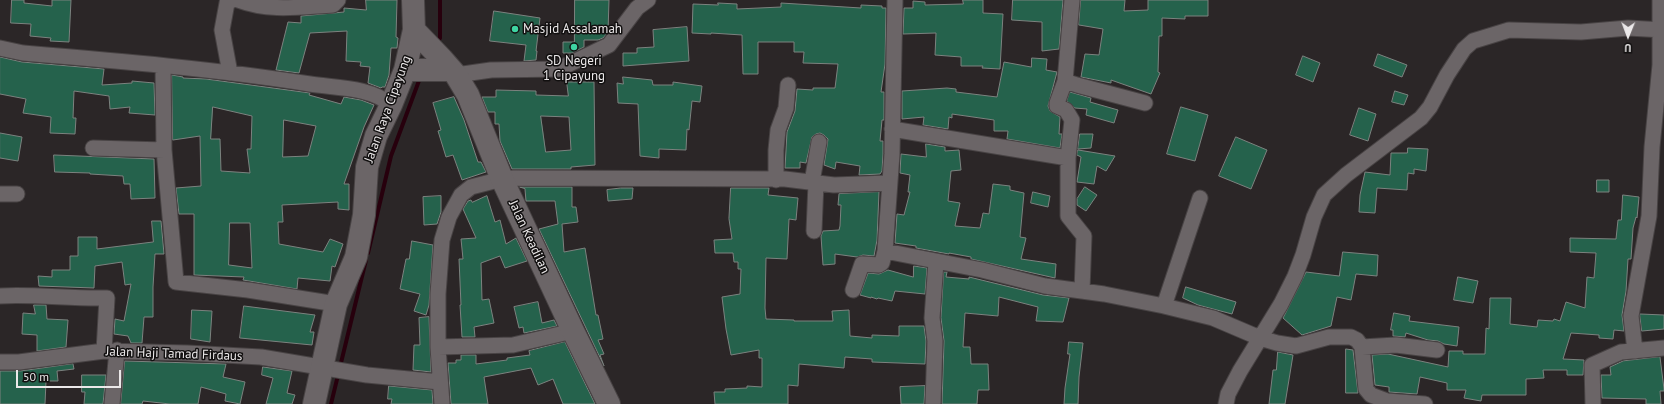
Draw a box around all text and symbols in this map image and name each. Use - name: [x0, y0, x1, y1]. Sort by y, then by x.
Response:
- north arrow: [1608, 16, 1648, 56]
- place label: Masjid Assalamah: [523, 21, 622, 37]
- marker: Masjid Assalamah: [510, 24, 520, 34]
- text: U: [1624, 41, 1631, 55]
- marker: SD Negeri 1 Cipayung: [569, 42, 579, 52]
- street label: Jalan Raya Cipayung: [361, 53, 415, 165]
- place label: SD Negeri 1 Cipayung: [543, 53, 605, 84]
- street label: Jalan Keadilan: [505, 198, 553, 276]
- street label: Jalan Haji Tamad Firdaus: [105, 344, 243, 364]
- scale bar: [18, 362, 123, 388]
- text: 50 m: [23, 369, 49, 384]

